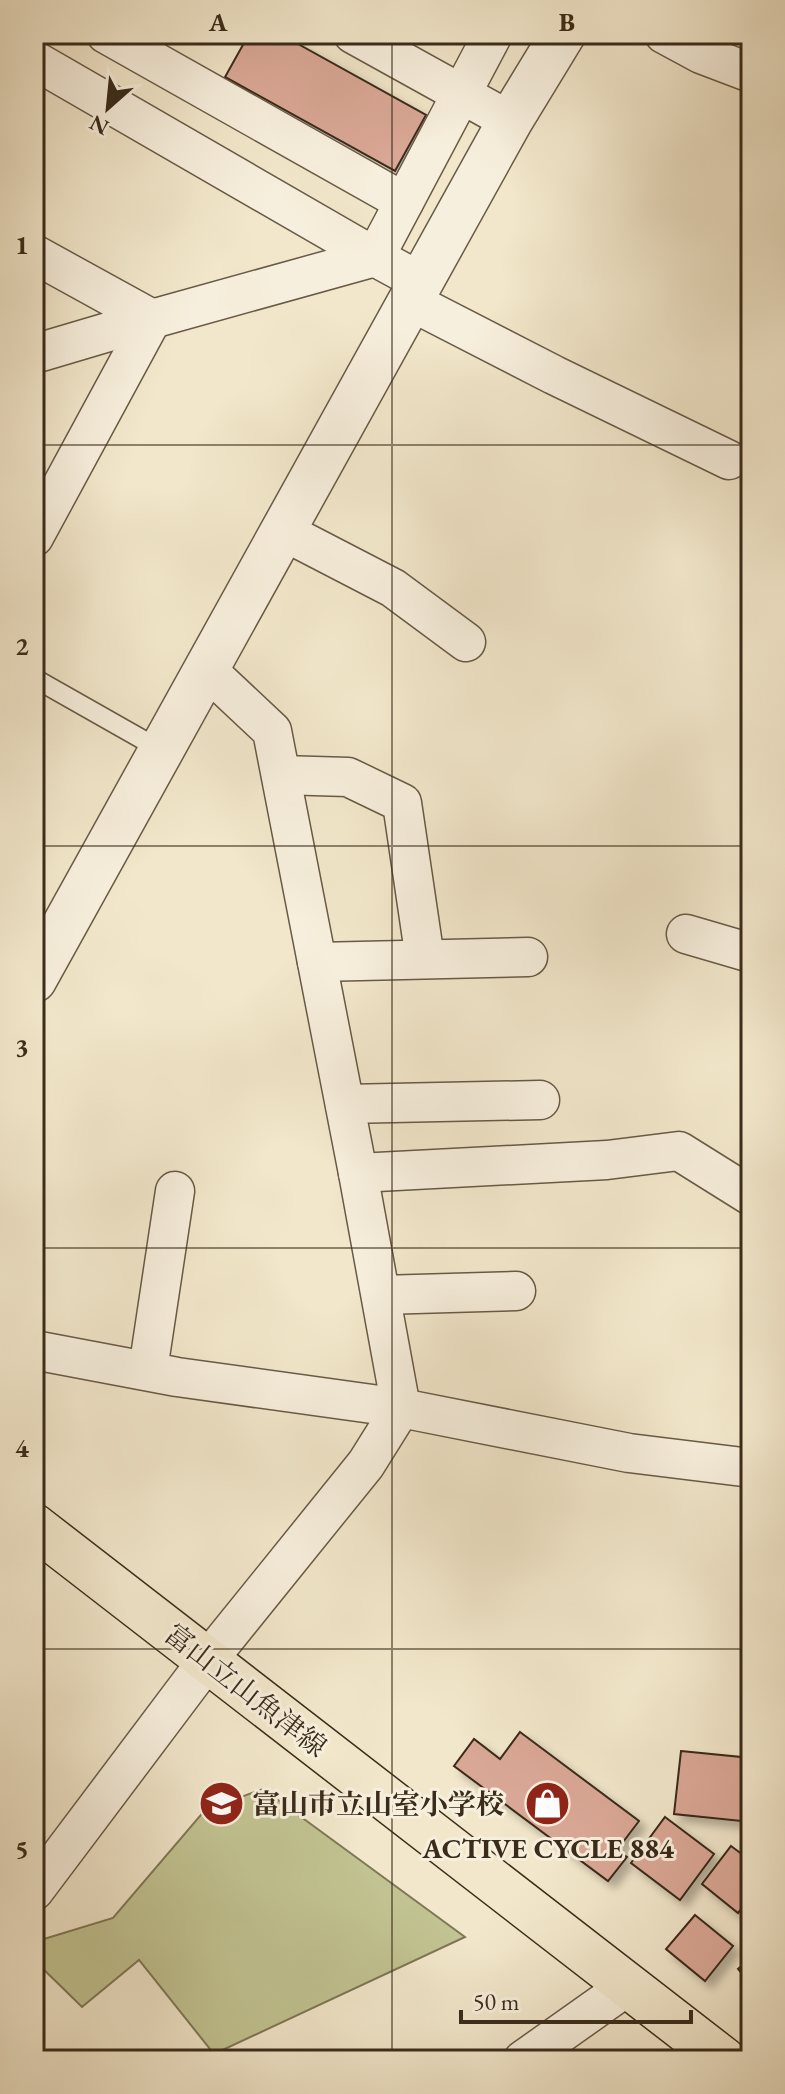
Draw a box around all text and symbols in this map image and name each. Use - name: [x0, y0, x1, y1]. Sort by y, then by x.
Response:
- text: A: [208, 5, 228, 39]
- text: B: [559, 5, 575, 39]
- north arrow: [68, 68, 148, 148]
- text: N: [84, 108, 114, 142]
- text: 1: [15, 228, 29, 262]
- text: 2: [15, 629, 29, 663]
- text: 3: [15, 1030, 29, 1064]
- text: 4: [15, 1431, 29, 1465]
- street label: 富山立山魚津線: [158, 1615, 334, 1765]
- school or university icon: 富山市立山室小学校: [197, 1780, 245, 1828]
- shop icon: ACTIVE CYCLE 884: [524, 1780, 572, 1828]
- place label: 富山市立山室小学校: [252, 1786, 504, 1822]
- place label: ACTIVE CYCLE 884: [421, 1830, 675, 1866]
- text: 5: [15, 1832, 29, 1866]
- scale bar: [461, 1974, 691, 2024]
- text: 50 m: [473, 1986, 520, 2017]

